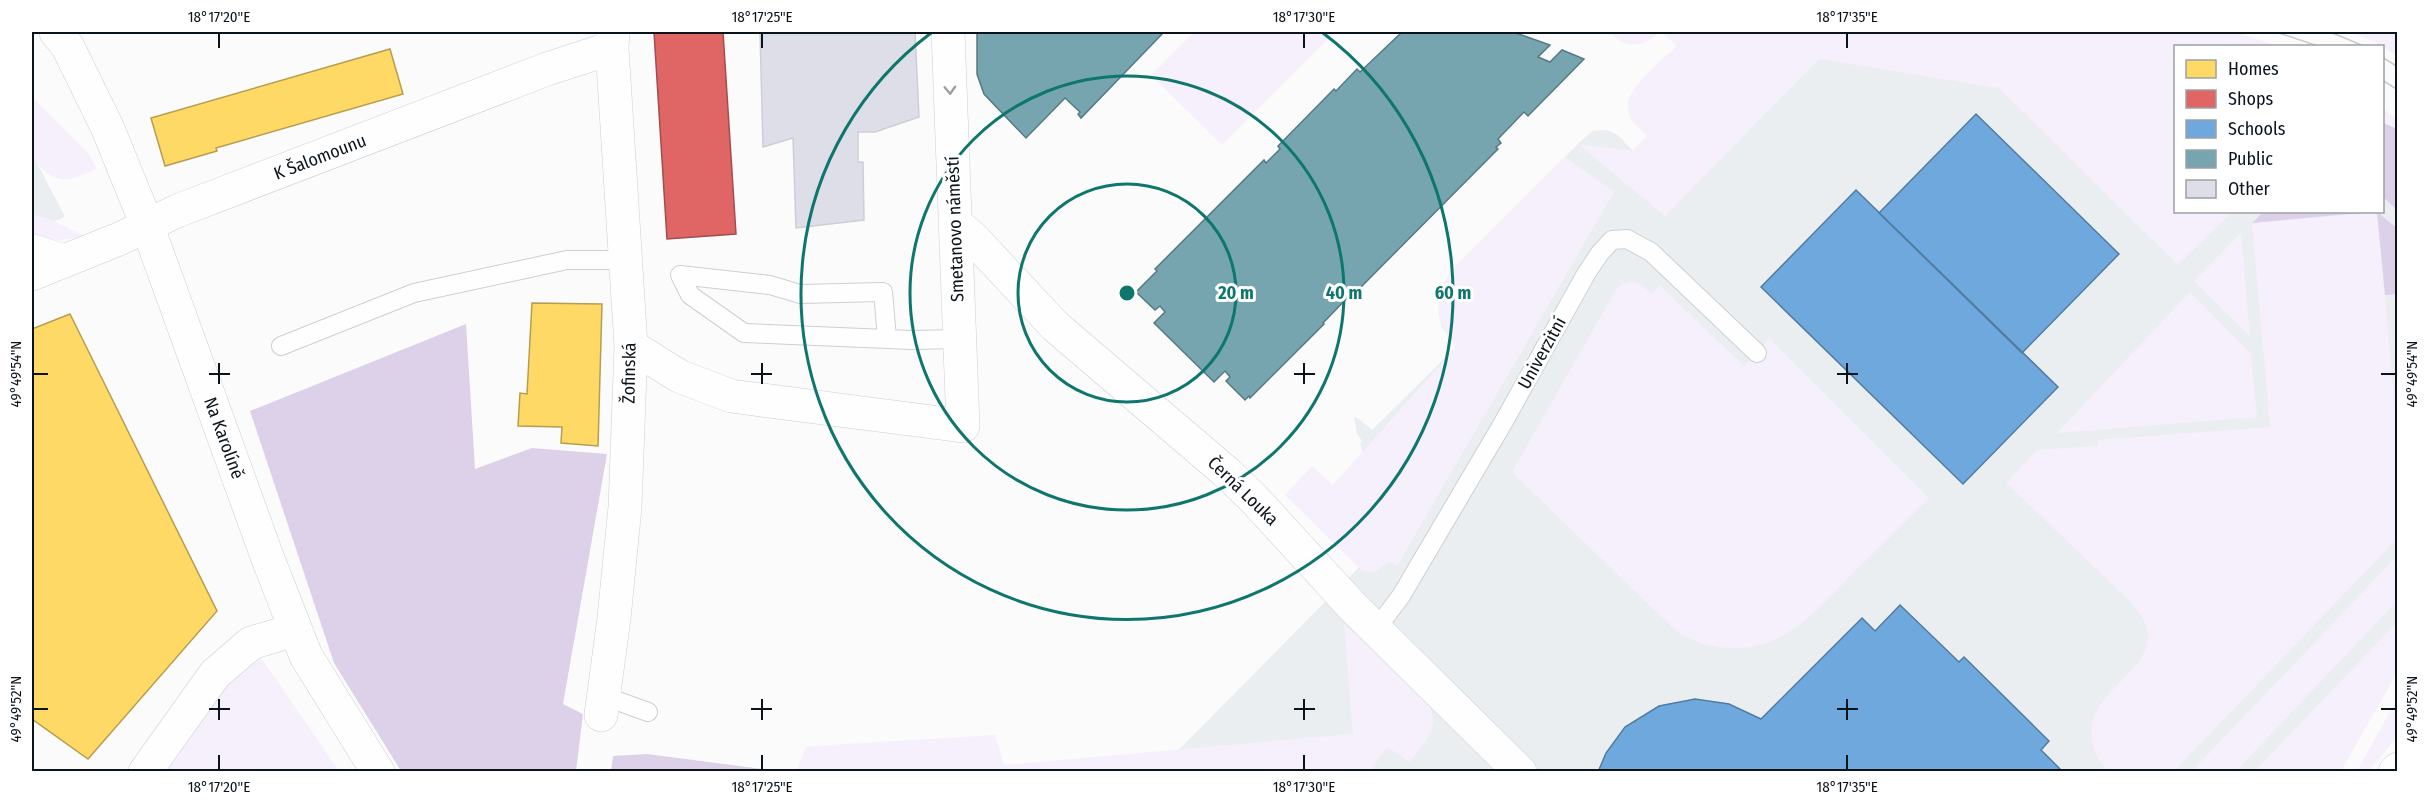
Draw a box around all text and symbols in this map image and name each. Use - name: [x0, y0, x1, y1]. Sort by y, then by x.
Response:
- text: 18°17'20"E: [188, 8, 250, 26]
- text: 18°17'25"E: [731, 8, 793, 26]
- text: 18°17'30"E: [1273, 8, 1335, 26]
- text: 18°17'35"E: [1816, 8, 1878, 26]
- legend: [2174, 45, 2384, 213]
- text: Homes: [2228, 58, 2279, 80]
- one-way arrow: [943, 85, 956, 94]
- text: Shops: [2228, 88, 2273, 110]
- text: Schools: [2228, 118, 2286, 140]
- street label: K Šalomounu: [271, 129, 369, 185]
- text: Public: [2228, 148, 2273, 170]
- street label: Smetanovo náměstí: [941, 155, 969, 302]
- text: Other: [2228, 178, 2271, 200]
- text: 20 m: [1217, 282, 1254, 304]
- text: 40 m: [1326, 282, 1362, 304]
- text: 60 m: [1435, 282, 1471, 304]
- centre of rings: [1117, 283, 1137, 303]
- street label: Univerzitní: [1513, 313, 1571, 393]
- text: 49°49'54"N: [7, 341, 25, 407]
- text: 49°49'54"N: [2403, 341, 2421, 407]
- street label: Žofinská: [617, 342, 641, 404]
- street label: Na Karolíně: [199, 394, 249, 482]
- street label: Černá Louka: [1203, 452, 1283, 530]
- text: 49°49'52"N: [7, 676, 25, 742]
- text: 49°49'52"N: [2403, 676, 2421, 742]
- text: 18°17'20"E: [188, 778, 250, 796]
- text: 18°17'25"E: [731, 778, 793, 796]
- text: 18°17'30"E: [1273, 778, 1335, 796]
- text: 18°17'35"E: [1816, 778, 1878, 796]

